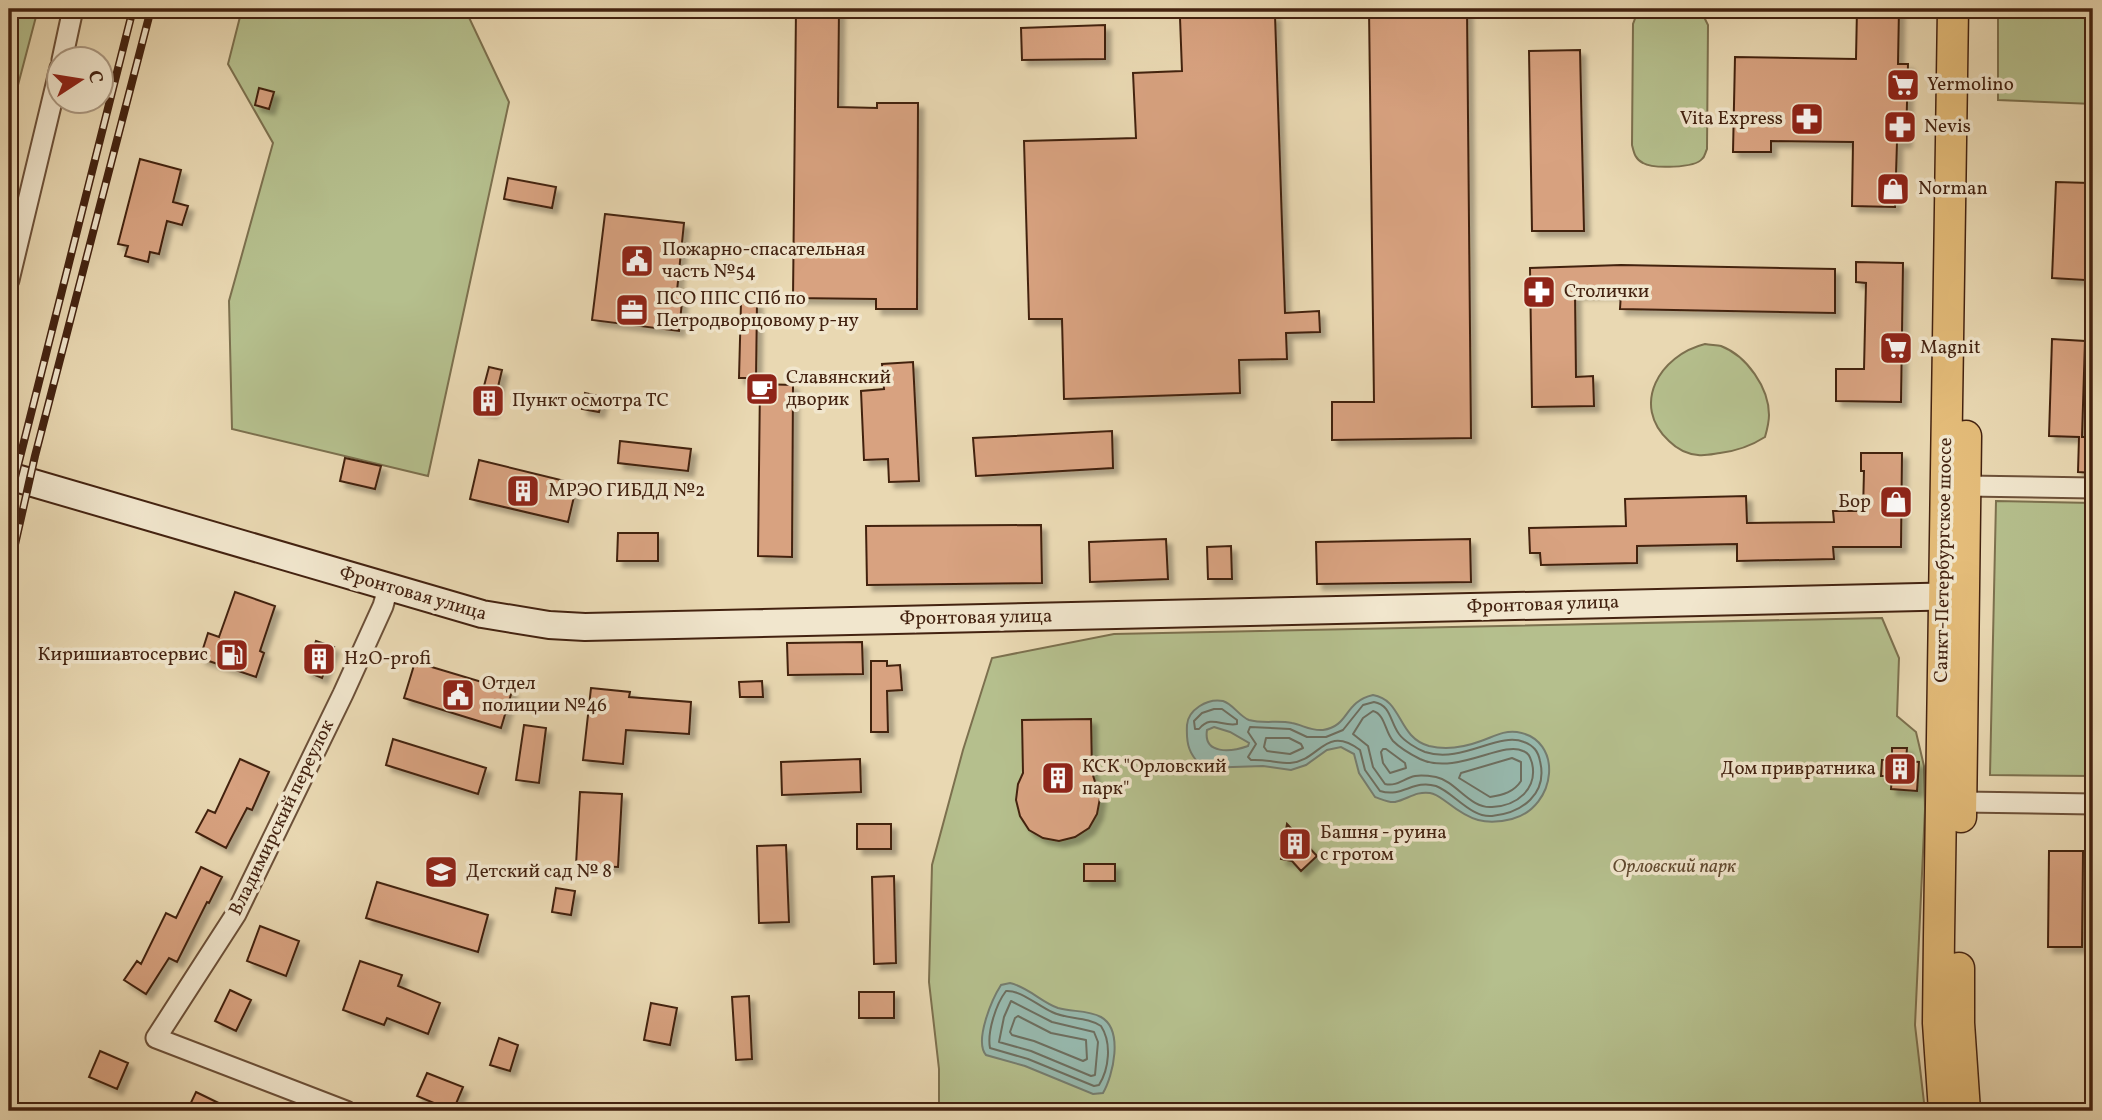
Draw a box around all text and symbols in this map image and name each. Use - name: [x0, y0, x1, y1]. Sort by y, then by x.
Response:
- north arrow: [46, 46, 116, 116]
- supermarket icon: Yermolino: [1884, 66, 1922, 104]
- text: С: [81, 68, 109, 86]
- place label: Yermolino: [1927, 72, 2014, 98]
- pharmacy icon: Vita Express: [1788, 100, 1826, 138]
- place label: Vita Express: [1680, 106, 1783, 132]
- pharmacy icon: Nevis: [1881, 108, 1919, 146]
- place label: Nevis: [1924, 114, 1971, 140]
- shop icon: Norman: [1874, 170, 1912, 208]
- place label: Norman: [1918, 176, 1988, 202]
- place label: Пожарно-спасательная часть №54: [662, 237, 866, 285]
- public building icon: Пожарно-спасательная часть №54: [618, 242, 656, 280]
- pharmacy icon: Столички: [1520, 273, 1558, 311]
- place label: Столички: [1564, 279, 1649, 305]
- place label: ПСО ППС СПб по Петродворцовому р-ну: [656, 286, 859, 334]
- office icon: ПСО ППС СПб по Петродворцовому р-ну: [613, 291, 651, 329]
- supermarket icon: Magnit: [1877, 329, 1915, 367]
- place label: Magnit: [1920, 335, 1981, 361]
- place label: Славянский дворик: [786, 365, 891, 413]
- cafe icon: Славянский дворик: [743, 370, 781, 408]
- building icon: Пункт осмотра ТС: [469, 382, 507, 420]
- place label: Пункт осмотра ТС: [512, 388, 669, 414]
- street label: Санкт-Петербургское шоссе: [1929, 437, 1959, 683]
- building icon: МРЭО ГИБДД №2: [504, 472, 542, 510]
- place label: МРЭО ГИБДД №2: [548, 478, 705, 504]
- shop icon: Бор: [1877, 483, 1915, 521]
- place label: Бор: [1838, 489, 1871, 515]
- street label: Фронтовая улица: [336, 560, 490, 628]
- street label: Фронтовая улица: [1466, 589, 1620, 621]
- street label: Фронтовая улица: [900, 604, 1052, 632]
- fuel station icon: Киришиавтосервис: [213, 636, 251, 674]
- building icon: H2O-profi: [300, 640, 338, 678]
- place label: Киришиавтосервис: [38, 642, 208, 668]
- place label: H2O-profi: [344, 646, 431, 672]
- place label: Отдел полиции №46: [482, 671, 607, 719]
- public building icon: Отдел полиции №46: [439, 676, 477, 714]
- street label: Владимирский переулок: [223, 716, 341, 920]
- building icon: Дом привратника: [1881, 750, 1919, 788]
- place label: КСК "Орловский парк": [1082, 754, 1227, 802]
- place label: Дом привратника: [1721, 756, 1876, 782]
- building icon: КСК "Орловский парк": [1039, 759, 1077, 797]
- place label: Башня - руина с гротом: [1320, 820, 1447, 868]
- building icon: Башня - руина с гротом: [1276, 825, 1314, 863]
- school or university icon: Детский сад № 8: [422, 853, 460, 891]
- park label: Орловский парк: [1612, 854, 1737, 880]
- place label: Детский сад № 8: [466, 859, 612, 885]

